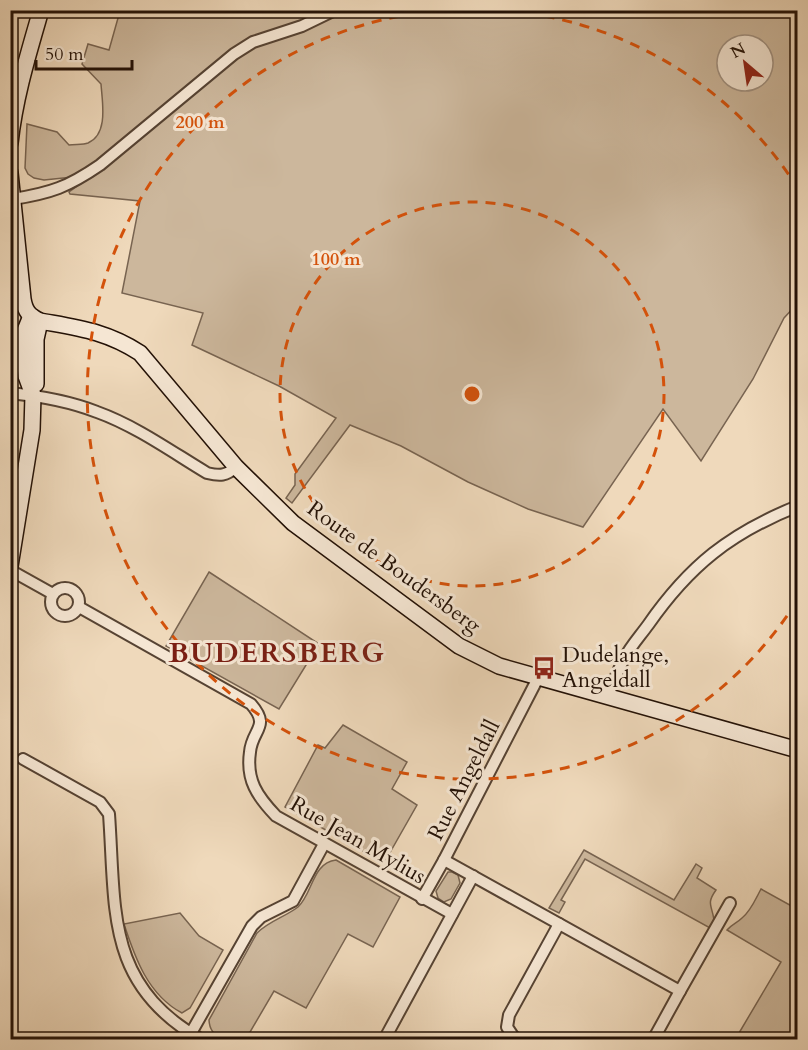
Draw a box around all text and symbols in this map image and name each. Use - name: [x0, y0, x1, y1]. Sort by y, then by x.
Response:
- scale bar: [36, 33, 132, 71]
- north arrow: [715, 33, 775, 93]
- text: N: [727, 38, 750, 64]
- text: 50 m: [45, 42, 84, 67]
- text: 200 m: [175, 110, 225, 135]
- text: 100 m: [311, 247, 361, 272]
- centre of rings: [462, 384, 482, 404]
- street label: Route de Boudersberg: [301, 494, 487, 641]
- district label: BUDERSBERG: [168, 634, 386, 672]
- place label: Dudelange, Angeldall: [562, 640, 669, 695]
- bus stop icon: Dudelange, Angeldall: [531, 655, 557, 681]
- street label: Rue Angeldall: [421, 714, 507, 845]
- street label: Rue Jean Mylius: [285, 789, 431, 891]

